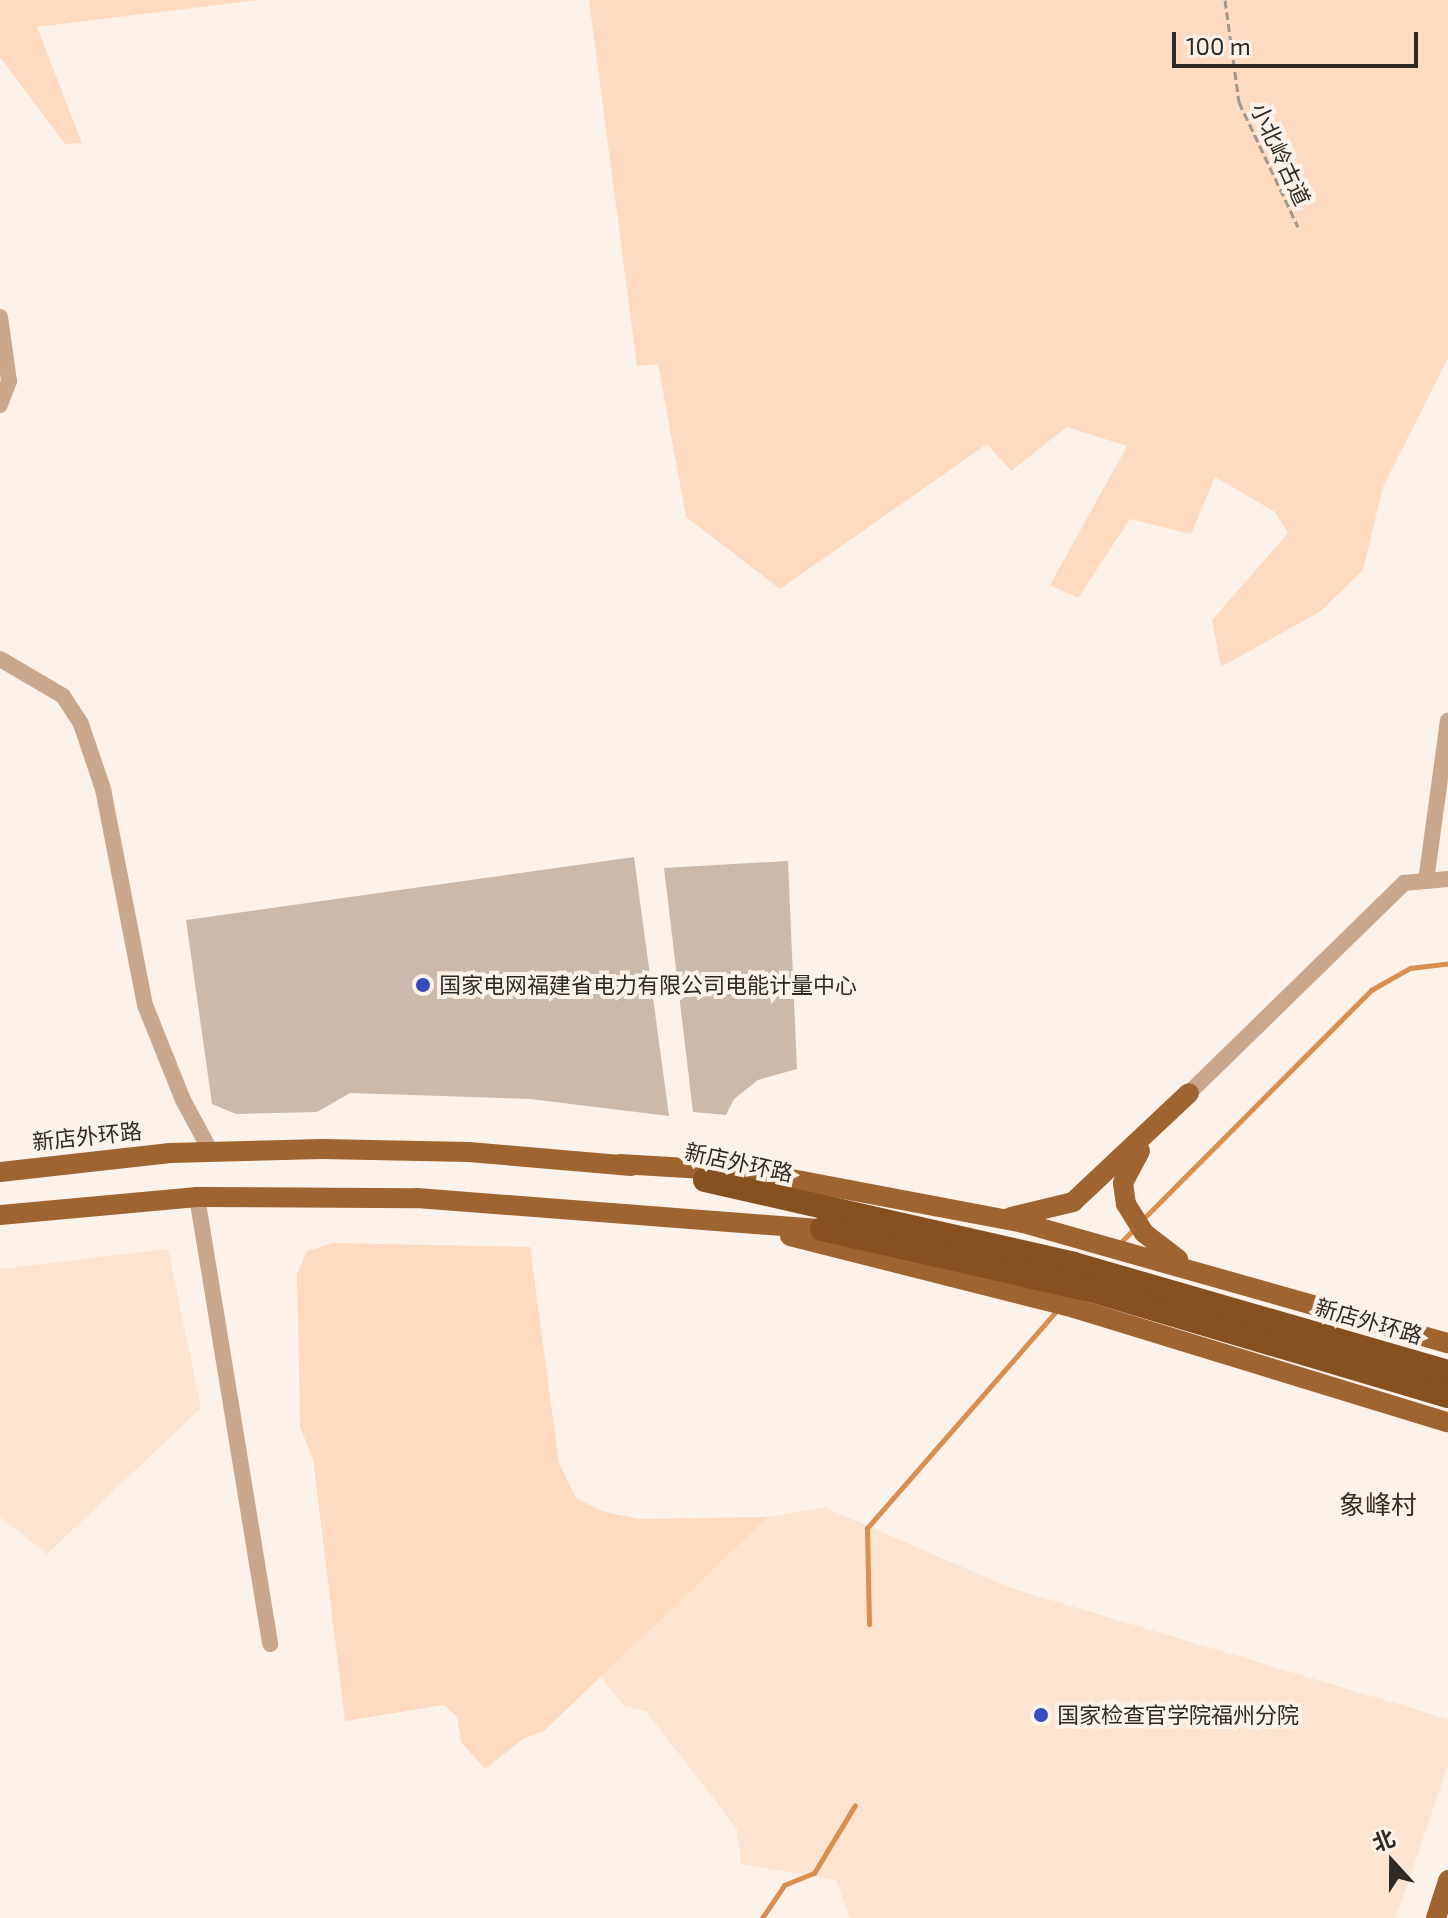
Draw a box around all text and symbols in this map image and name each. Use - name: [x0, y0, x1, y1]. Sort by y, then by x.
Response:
- scale bar: [1176, 16, 1422, 66]
- text: 100 m: [1186, 31, 1251, 60]
- street label: 小北岭古道: [1246, 99, 1316, 209]
- place label: 国家电网福建省电力有限公司电能计量中心: [439, 972, 857, 998]
- marker: 国家电网福建省电力有限公司电能计量中心: [414, 976, 432, 994]
- street label: 新店外环路: [31, 1117, 143, 1155]
- street label: 新店外环路: [682, 1138, 796, 1186]
- street label: 新店外环路: [1312, 1293, 1426, 1349]
- district label: 象峰村: [1339, 1488, 1417, 1520]
- place label: 国家检查官学院福州分院: [1057, 1702, 1299, 1728]
- marker: 国家检查官学院福州分院: [1032, 1706, 1050, 1724]
- north arrow: [1352, 1822, 1432, 1902]
- text: 北: [1368, 1824, 1398, 1856]

